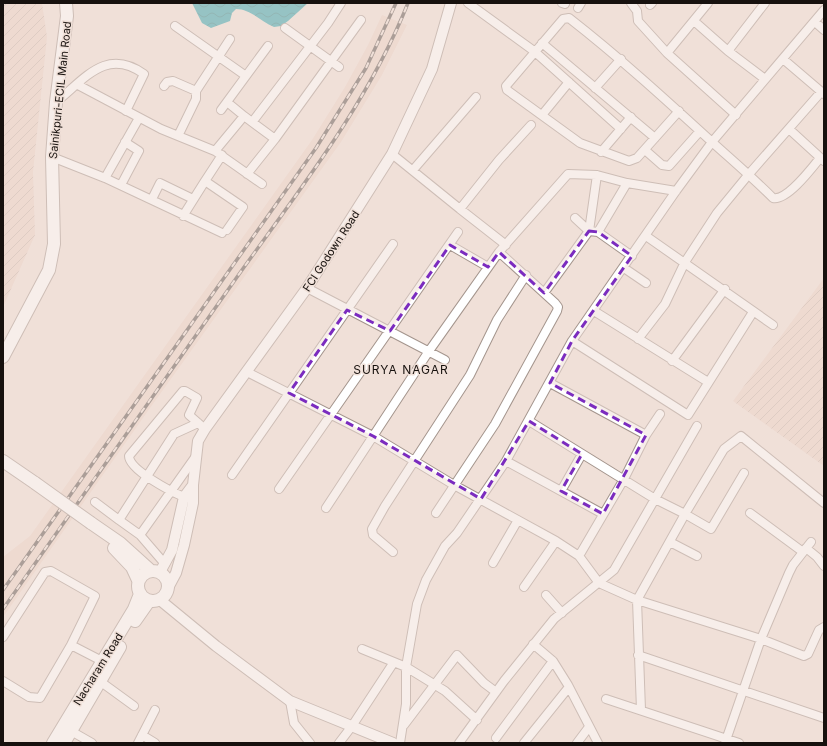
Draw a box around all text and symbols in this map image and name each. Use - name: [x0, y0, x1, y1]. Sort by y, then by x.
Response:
- street label: Sainikpuri-ECIL Main Road: [46, 21, 74, 159]
- street label: FCI Godown Road: [300, 208, 362, 294]
- district label: SURYA NAGAR: [353, 362, 449, 377]
- street label: Nacharam Road: [70, 630, 126, 708]

